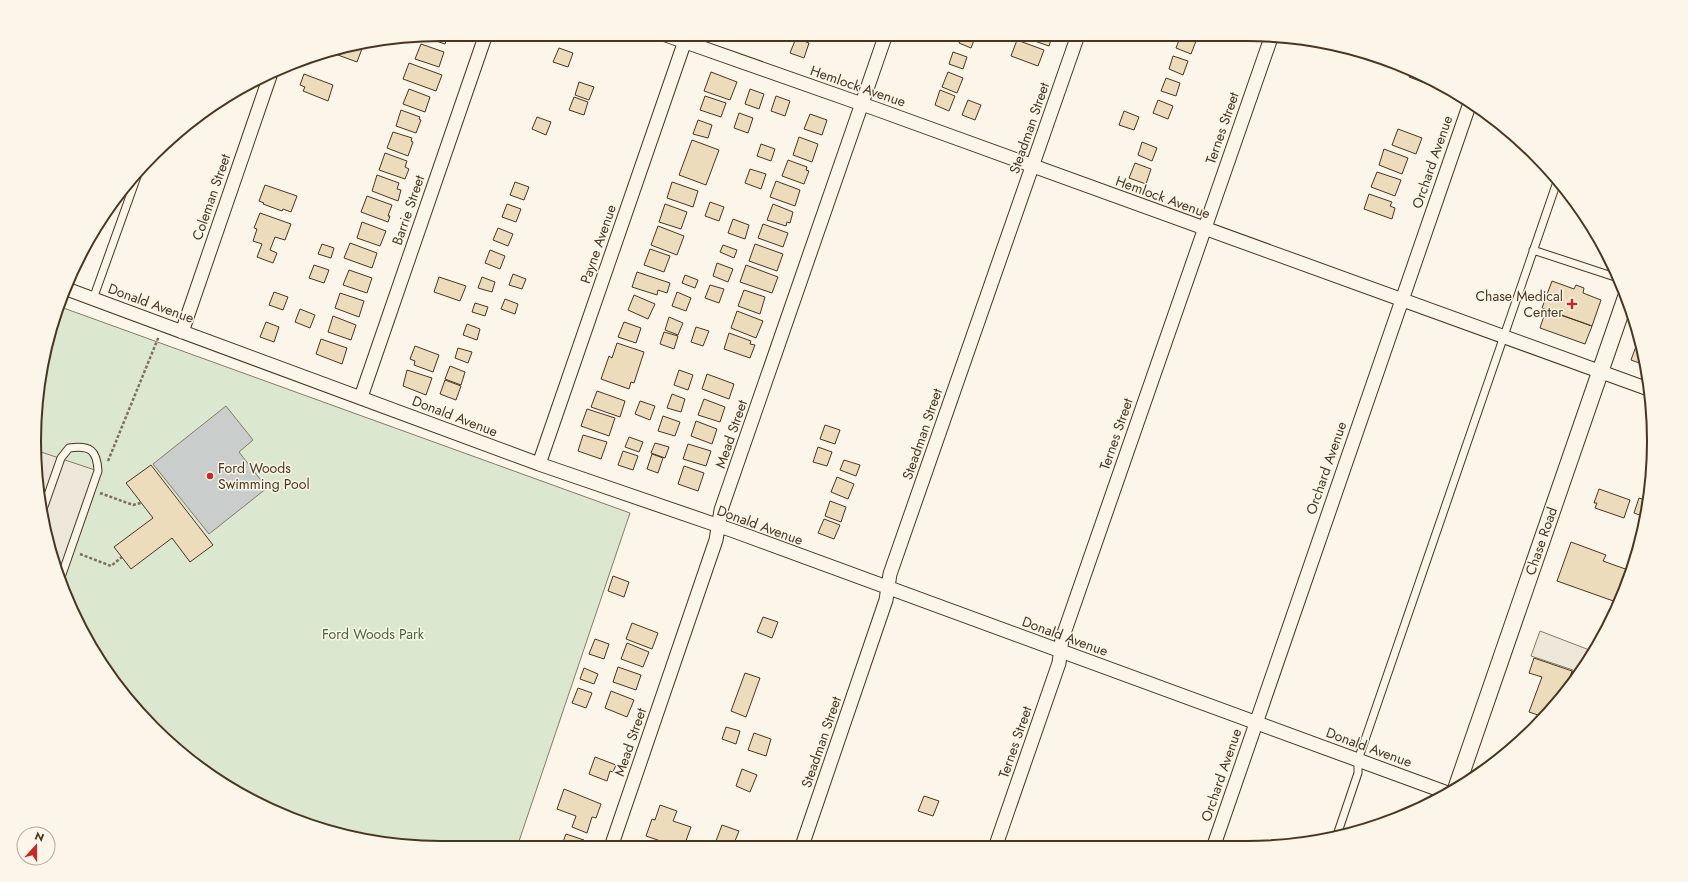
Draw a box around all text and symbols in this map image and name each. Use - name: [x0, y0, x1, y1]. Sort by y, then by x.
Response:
- street label: Hemlock Avenue: [808, 60, 908, 112]
- street label: Steadman Street: [1004, 79, 1054, 176]
- street label: Ternes Street: [1200, 89, 1244, 167]
- street label: Orchard Avenue: [1407, 113, 1457, 211]
- street label: Coleman Street: [187, 150, 235, 243]
- street label: Hemlock Avenue: [1113, 171, 1213, 223]
- street label: Barrie Street: [387, 172, 429, 248]
- street label: Payne Avenue: [575, 202, 621, 286]
- street label: Donald Avenue: [105, 278, 197, 328]
- place label: Chase Medical Center: [1475, 286, 1563, 322]
- marker: Chase Medical Center: [1566, 298, 1578, 310]
- street label: Steadman Street: [897, 385, 947, 482]
- street label: Donald Avenue: [409, 390, 501, 442]
- street label: Ternes Street: [1094, 395, 1138, 473]
- street label: Mead Street: [710, 397, 752, 471]
- street label: Orchard Avenue: [1301, 419, 1351, 517]
- place label: Ford Woods Swimming Pool: [218, 458, 310, 494]
- marker: Ford Woods Swimming Pool: [205, 471, 215, 481]
- street label: Donald Avenue: [714, 500, 806, 550]
- street label: Chase Road: [1520, 504, 1562, 578]
- street label: Donald Avenue: [1019, 611, 1111, 661]
- park label: Ford Woods Park: [322, 624, 425, 644]
- street label: Steadman Street: [796, 693, 846, 790]
- street label: Ternes Street: [993, 703, 1037, 781]
- street label: Mead Street: [609, 705, 651, 779]
- street label: Donald Avenue: [1323, 722, 1415, 772]
- street label: Orchard Avenue: [1196, 726, 1246, 824]
- north arrow: [16, 826, 56, 866]
- text: N: [33, 828, 47, 846]

